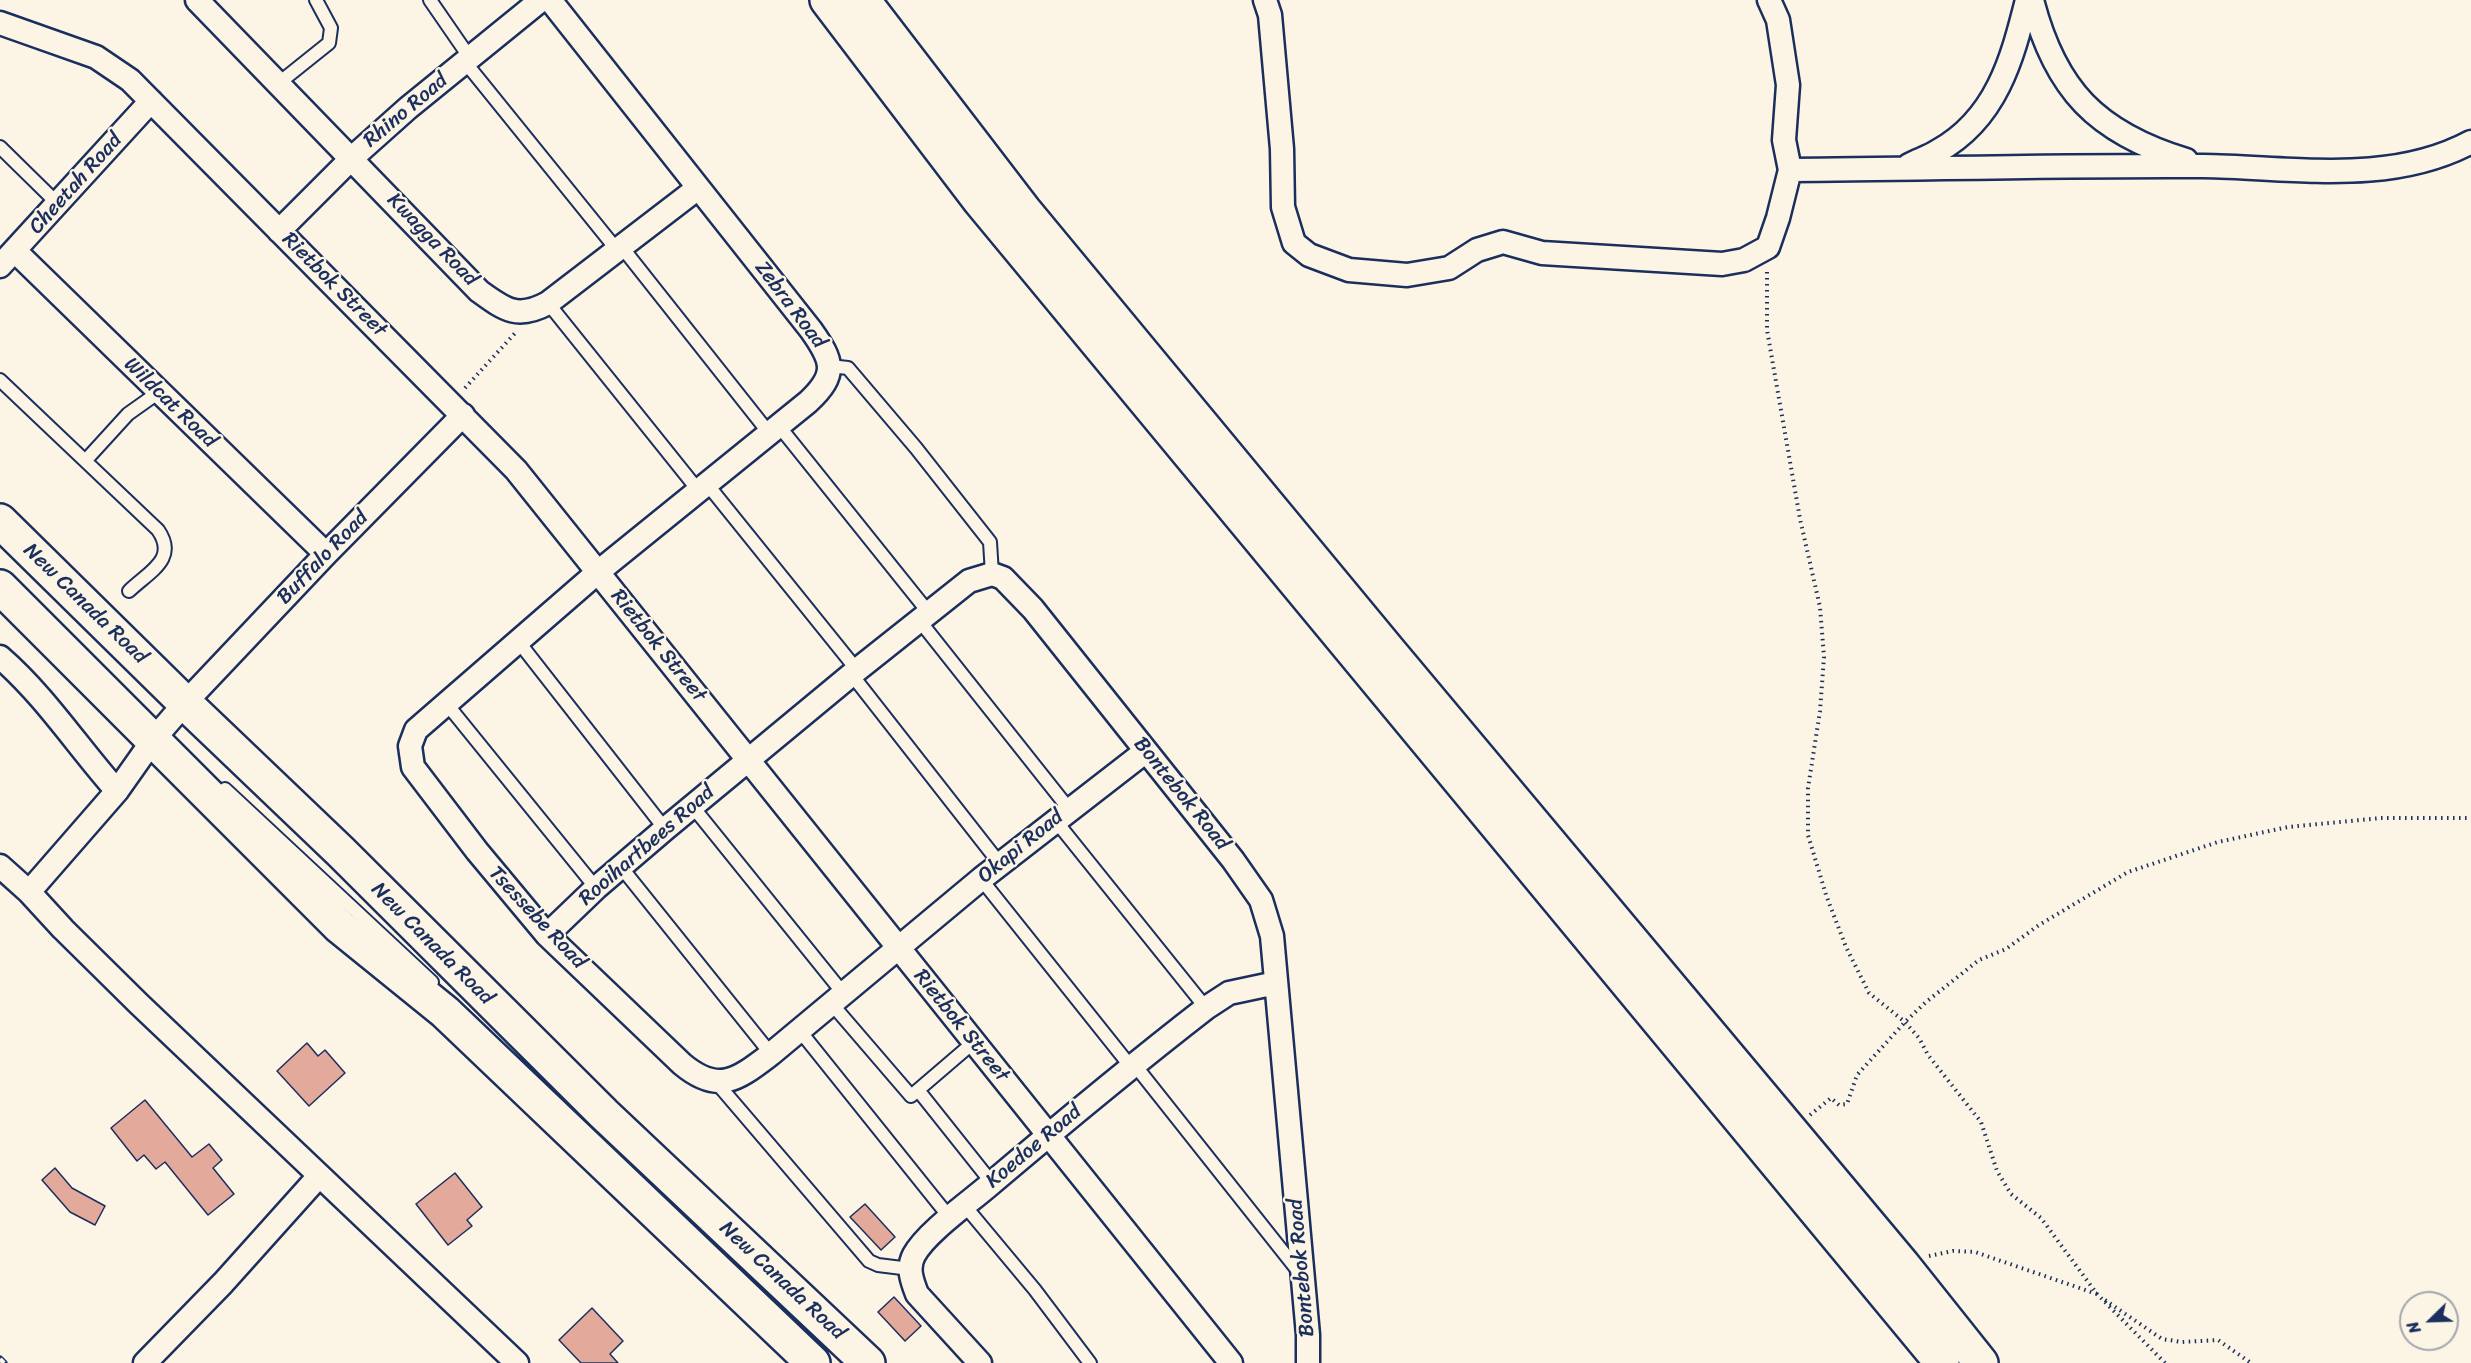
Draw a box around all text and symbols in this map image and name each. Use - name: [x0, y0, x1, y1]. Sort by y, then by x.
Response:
- street label: Rhino Road: [359, 69, 453, 153]
- street label: Cheetah Road: [24, 128, 128, 240]
- street label: Kwagga Road: [381, 188, 483, 292]
- street label: Rietbok Street: [276, 227, 392, 343]
- street label: Zebra Road: [749, 256, 831, 354]
- street label: Wildcat Road: [118, 352, 222, 454]
- street label: Buffalo Road: [272, 506, 374, 610]
- street label: New Canada Road: [18, 538, 152, 670]
- street label: Rietbok Street: [605, 585, 711, 707]
- street label: Bontebok Road: [1128, 732, 1234, 856]
- street label: Rooihartbees Road: [574, 780, 720, 912]
- street label: Okapi Road: [973, 805, 1069, 889]
- street label: Tsessebe Road: [483, 861, 591, 975]
- street label: New Canada Road: [365, 877, 499, 1011]
- street label: Rietbok Street: [908, 965, 1014, 1087]
- street label: Koedoe Road: [981, 1100, 1087, 1194]
- street label: Bontebok Road: [1283, 1198, 1321, 1338]
- street label: New Canada Road: [714, 1216, 850, 1346]
- north arrow: [2399, 1291, 2459, 1351]
- text: N: [2398, 1317, 2429, 1338]

